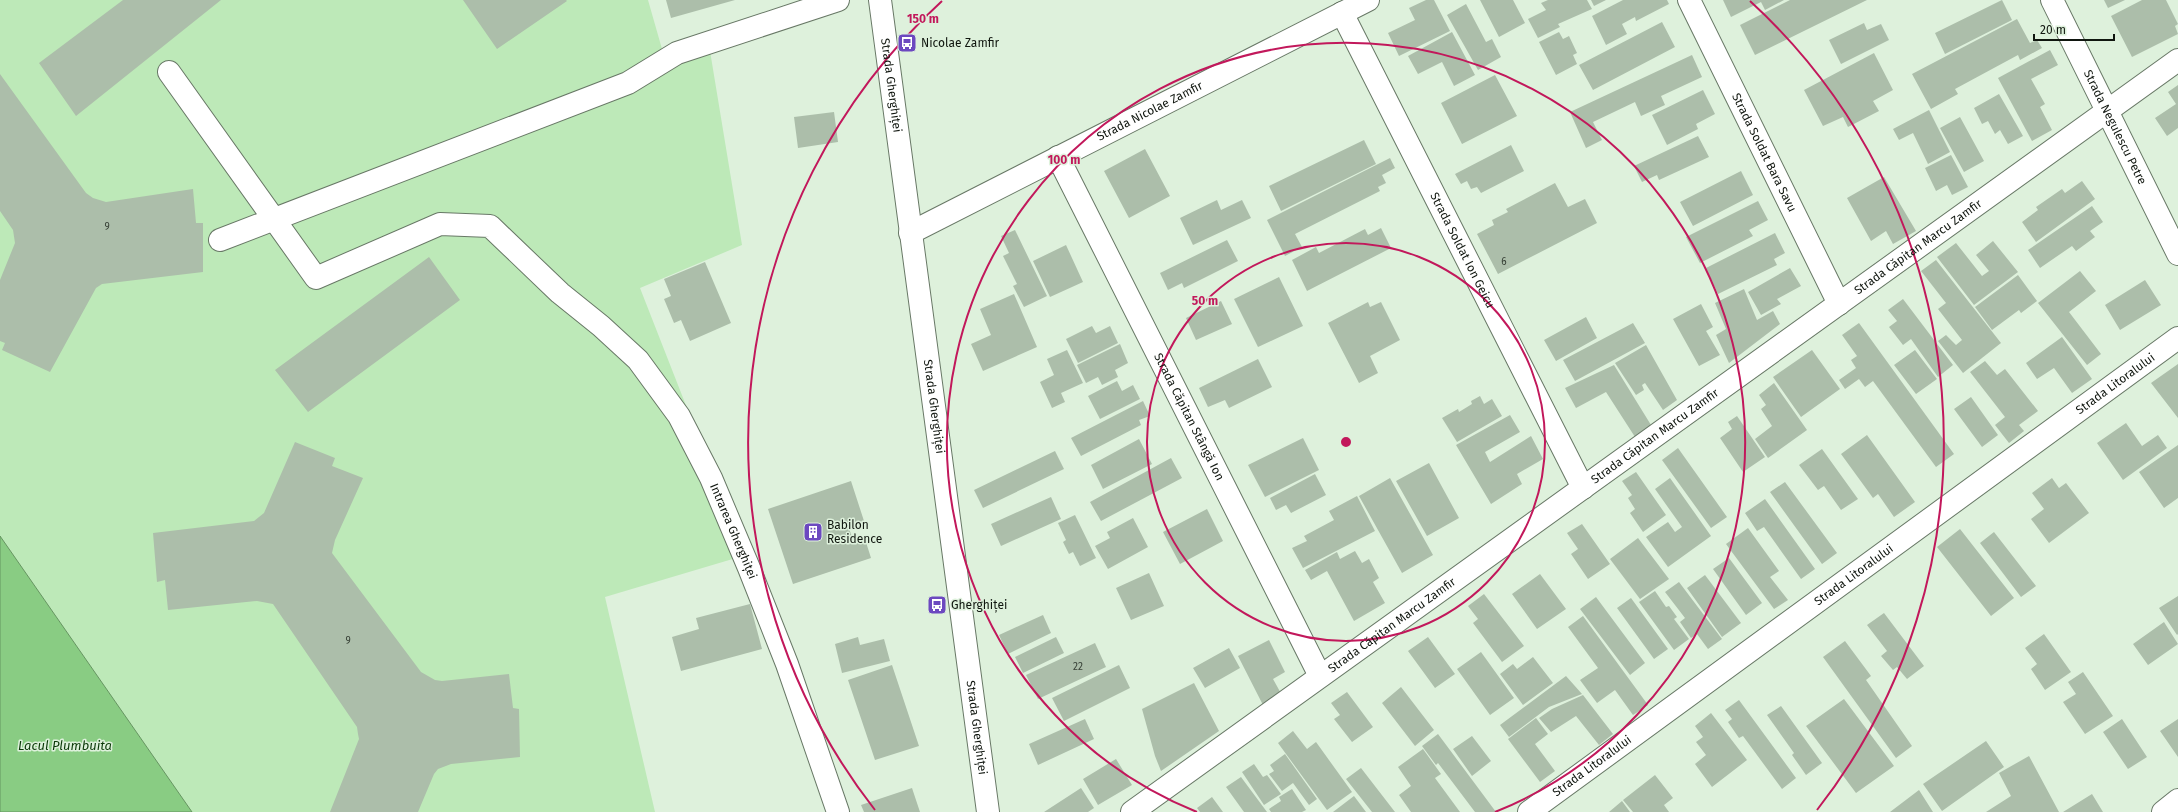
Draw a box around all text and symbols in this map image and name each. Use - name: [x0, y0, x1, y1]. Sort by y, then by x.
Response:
- text: 150 m: [907, 12, 939, 26]
- scale bar: [2034, 16, 2114, 42]
- text: 20 m: [2040, 23, 2066, 37]
- bus stop icon: Nicolae Zamfir: [896, 32, 918, 54]
- place label: Nicolae Zamfir: [921, 36, 1000, 50]
- street label: Strada Gherghiței: [878, 37, 905, 133]
- street label: Strada Negulescu Petre: [2081, 68, 2149, 187]
- street label: Strada Nicolae Zamfir: [1095, 78, 1205, 144]
- street label: Strada Soldat Bara Savu: [1729, 91, 1799, 214]
- text: 100 m: [1048, 153, 1080, 167]
- street label: Strada Soldat Ion Geicu: [1427, 190, 1497, 310]
- street label: Strada Căpitan Marcu Zamfir: [1851, 196, 1985, 297]
- house number: 9: [104, 221, 110, 233]
- house number: 6: [1501, 256, 1507, 268]
- text: 50 m: [1192, 294, 1218, 308]
- street label: Strada Litoralului: [2073, 350, 2157, 417]
- street label: Strada Căpitan Stângă Ion: [1151, 351, 1227, 483]
- street label: Strada Gherghiței: [921, 358, 947, 454]
- street label: Strada Căpitan Marcu Zamfir: [1588, 385, 1722, 487]
- centre of rings: [1339, 435, 1353, 449]
- street label: Intrarea Gherghiței: [707, 481, 760, 581]
- place label: Babilon Residence: [827, 518, 882, 546]
- building icon: Babilon Residence: [802, 521, 824, 543]
- street label: Strada Litoralului: [1811, 541, 1896, 608]
- street label: Strada Căpitan Marcu Zamfir: [1325, 574, 1459, 676]
- bus stop icon: Gherghiței: [926, 594, 948, 616]
- place label: Gherghiței: [951, 598, 1007, 613]
- house number: 9: [345, 635, 351, 647]
- house number: 22: [1073, 661, 1083, 673]
- street label: Strada Gherghiței: [964, 680, 990, 776]
- street label: Strada Litoralului: [1550, 733, 1634, 799]
- water label: Lacul Plumbuita: [18, 738, 112, 753]

